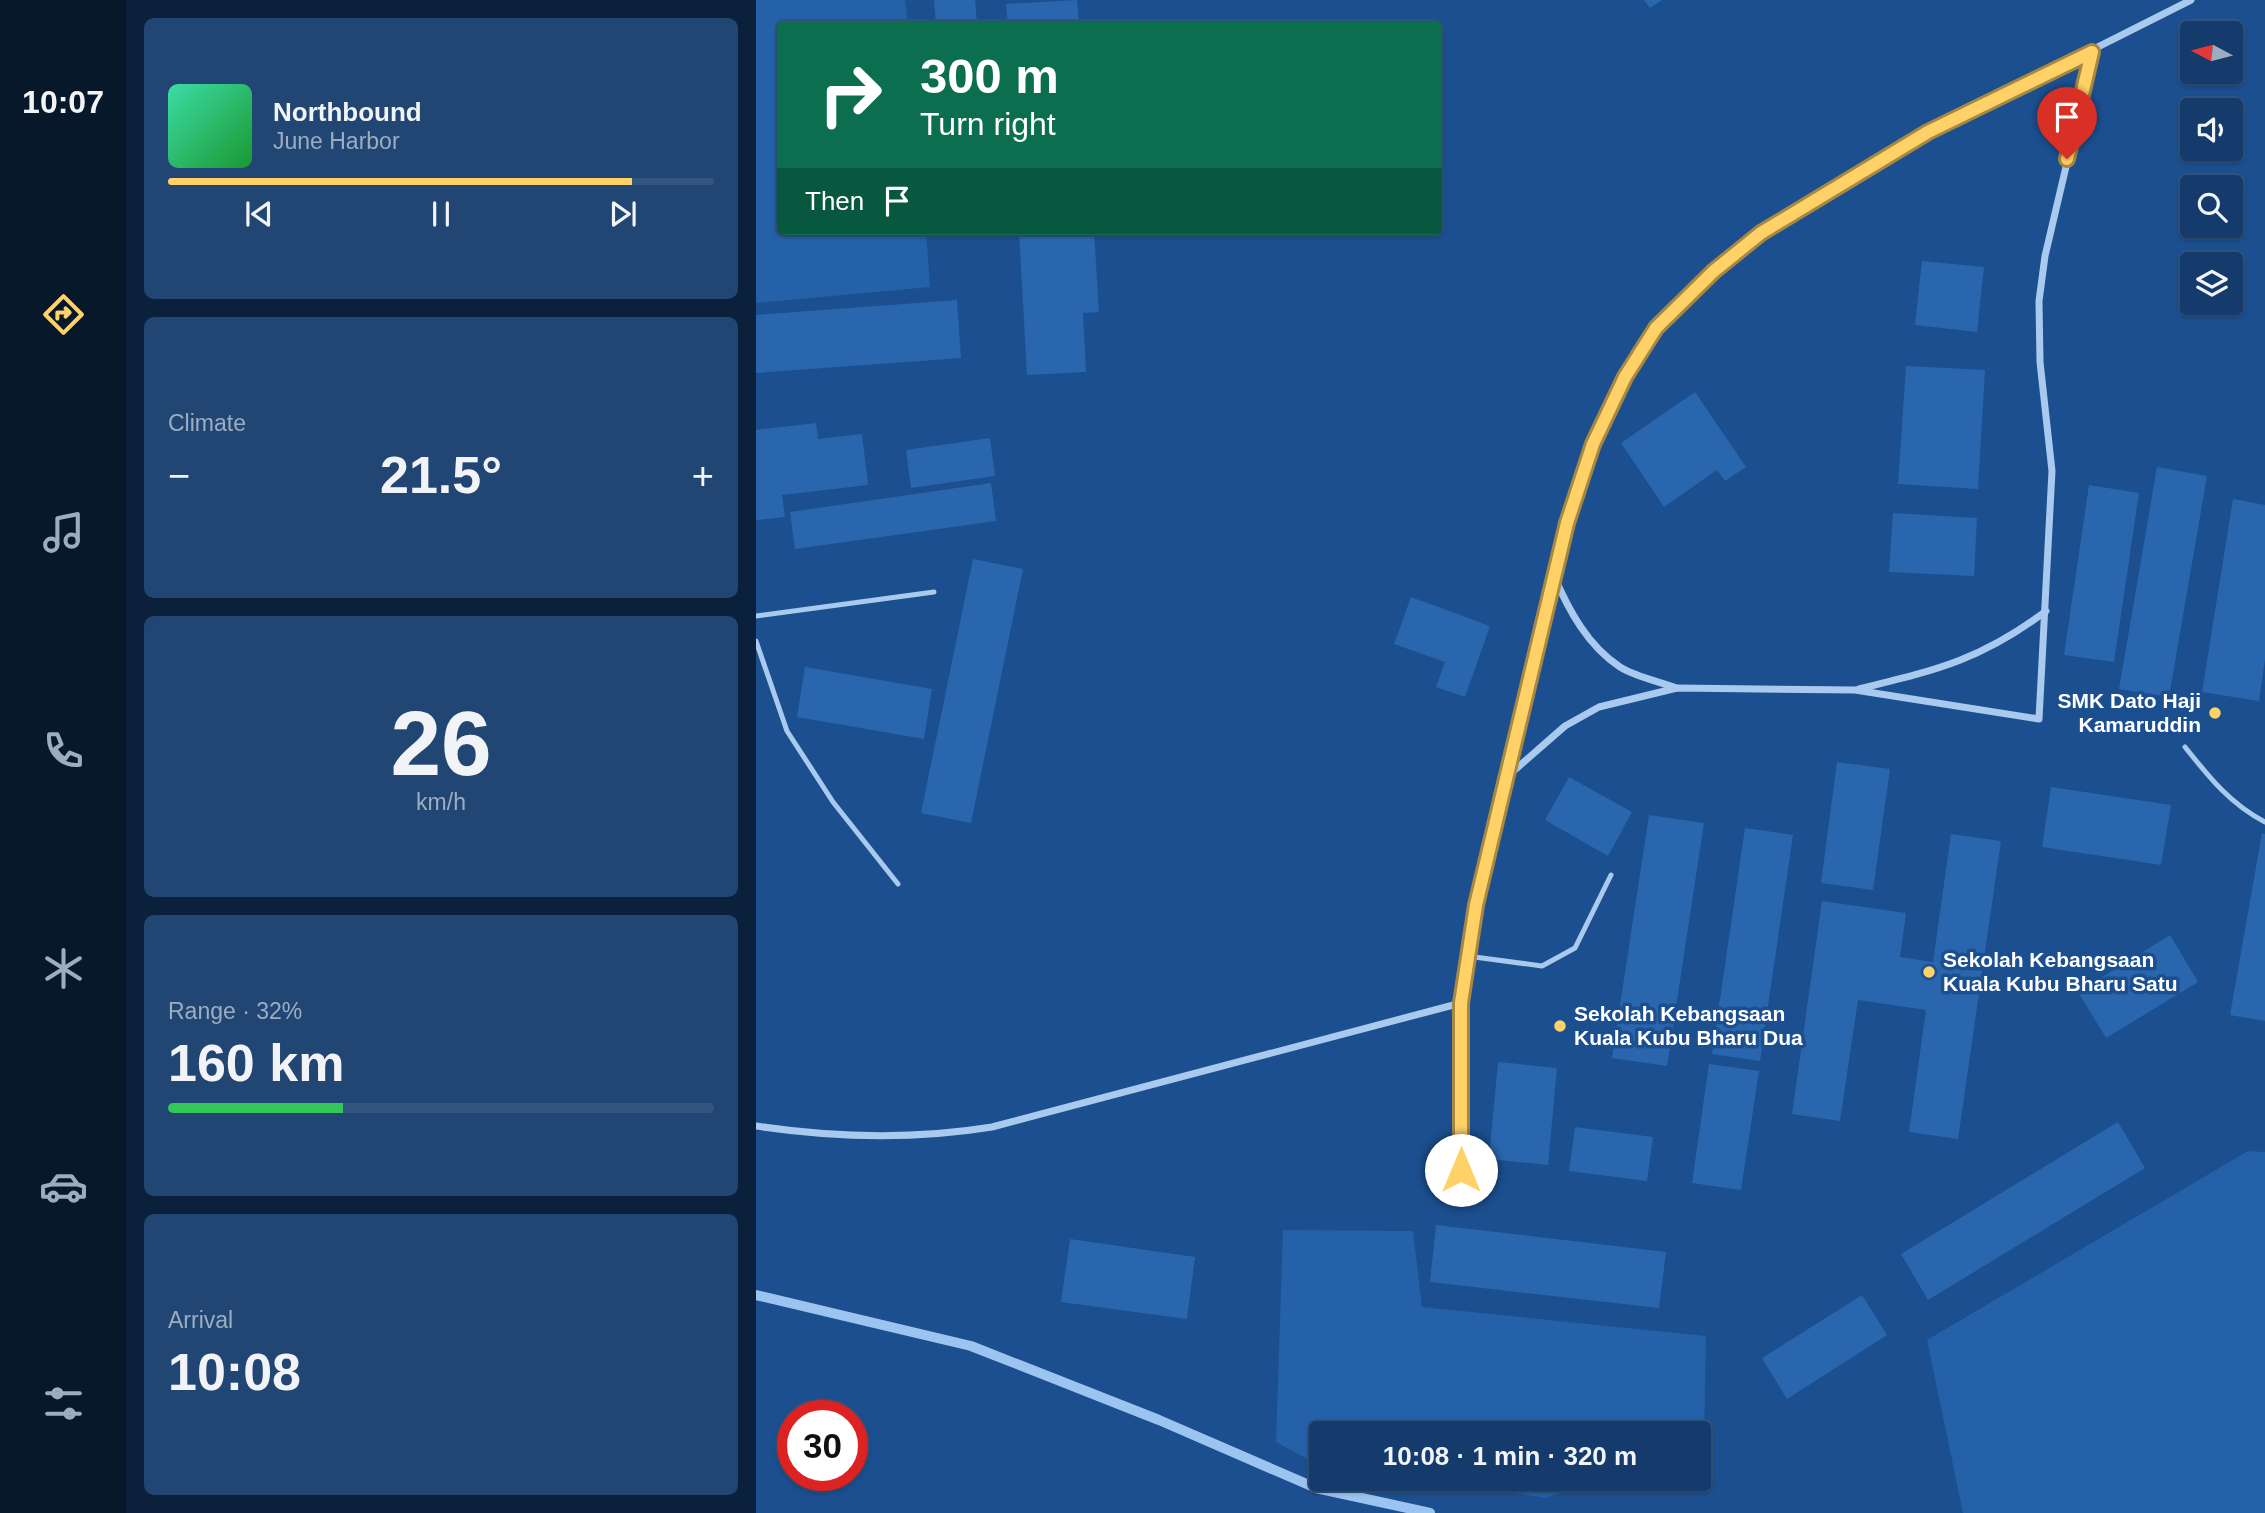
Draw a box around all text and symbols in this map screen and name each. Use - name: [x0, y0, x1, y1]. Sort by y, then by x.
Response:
- north arrow: [2180, 21, 2244, 84]
- map controls: [2180, 21, 2243, 315]
- icon: right: [805, 49, 896, 140]
- text: 300 m: [920, 49, 1059, 103]
- text: 10:07: [22, 84, 104, 120]
- pin: [2037, 87, 2097, 159]
- text: Northbound: [273, 97, 422, 127]
- icon: arrive: [2048, 98, 2086, 136]
- button: sound: [2180, 98, 2243, 161]
- text: Turn right: [920, 106, 1056, 142]
- text: June Harbor: [273, 128, 400, 154]
- button: search: [2180, 175, 2243, 238]
- icon: arrive: [878, 182, 916, 220]
- text: Then: [805, 186, 864, 216]
- icon: previous: [240, 195, 278, 233]
- icon: pause: [422, 195, 460, 233]
- icon: next: [604, 195, 642, 233]
- button: layers: [2180, 252, 2243, 315]
- icon: directions: [39, 290, 88, 339]
- text: Climate: [168, 410, 246, 436]
- text: 21.5°: [380, 446, 502, 504]
- text: −: [168, 455, 190, 497]
- text: +: [692, 455, 714, 497]
- icon: music: [39, 508, 88, 557]
- place label: SMK Dato Haji Kamaruddin: [2057, 689, 2201, 736]
- text: 26: [390, 693, 492, 794]
- marker: SMK Dato Haji Kamaruddin: [2207, 705, 2223, 721]
- icon: phone: [39, 726, 88, 775]
- text: km/h: [416, 789, 466, 815]
- icon: climate: [39, 944, 88, 993]
- place label: Sekolah Kebangsaan Kuala Kubu Bharu Satu: [1943, 948, 2178, 995]
- marker: Sekolah Kebangsaan Kuala Kubu Bharu Satu: [1921, 964, 1937, 980]
- text: Range · 32%: [168, 998, 302, 1024]
- place label: Sekolah Kebangsaan Kuala Kubu Bharu Dua: [1574, 1002, 1803, 1049]
- marker: Sekolah Kebangsaan Kuala Kubu Bharu Dua: [1552, 1018, 1568, 1034]
- text: 160 km: [168, 1034, 344, 1092]
- position arrow: [1424, 1133, 1498, 1207]
- icon: car: [39, 1162, 88, 1211]
- text: Arrival: [168, 1307, 233, 1333]
- text: 10:08: [168, 1343, 301, 1401]
- icon: filters: [39, 1379, 88, 1428]
- speed limit sign: 30: [777, 1400, 868, 1491]
- text: 10:08 · 1 min · 320 m: [1383, 1441, 1637, 1471]

